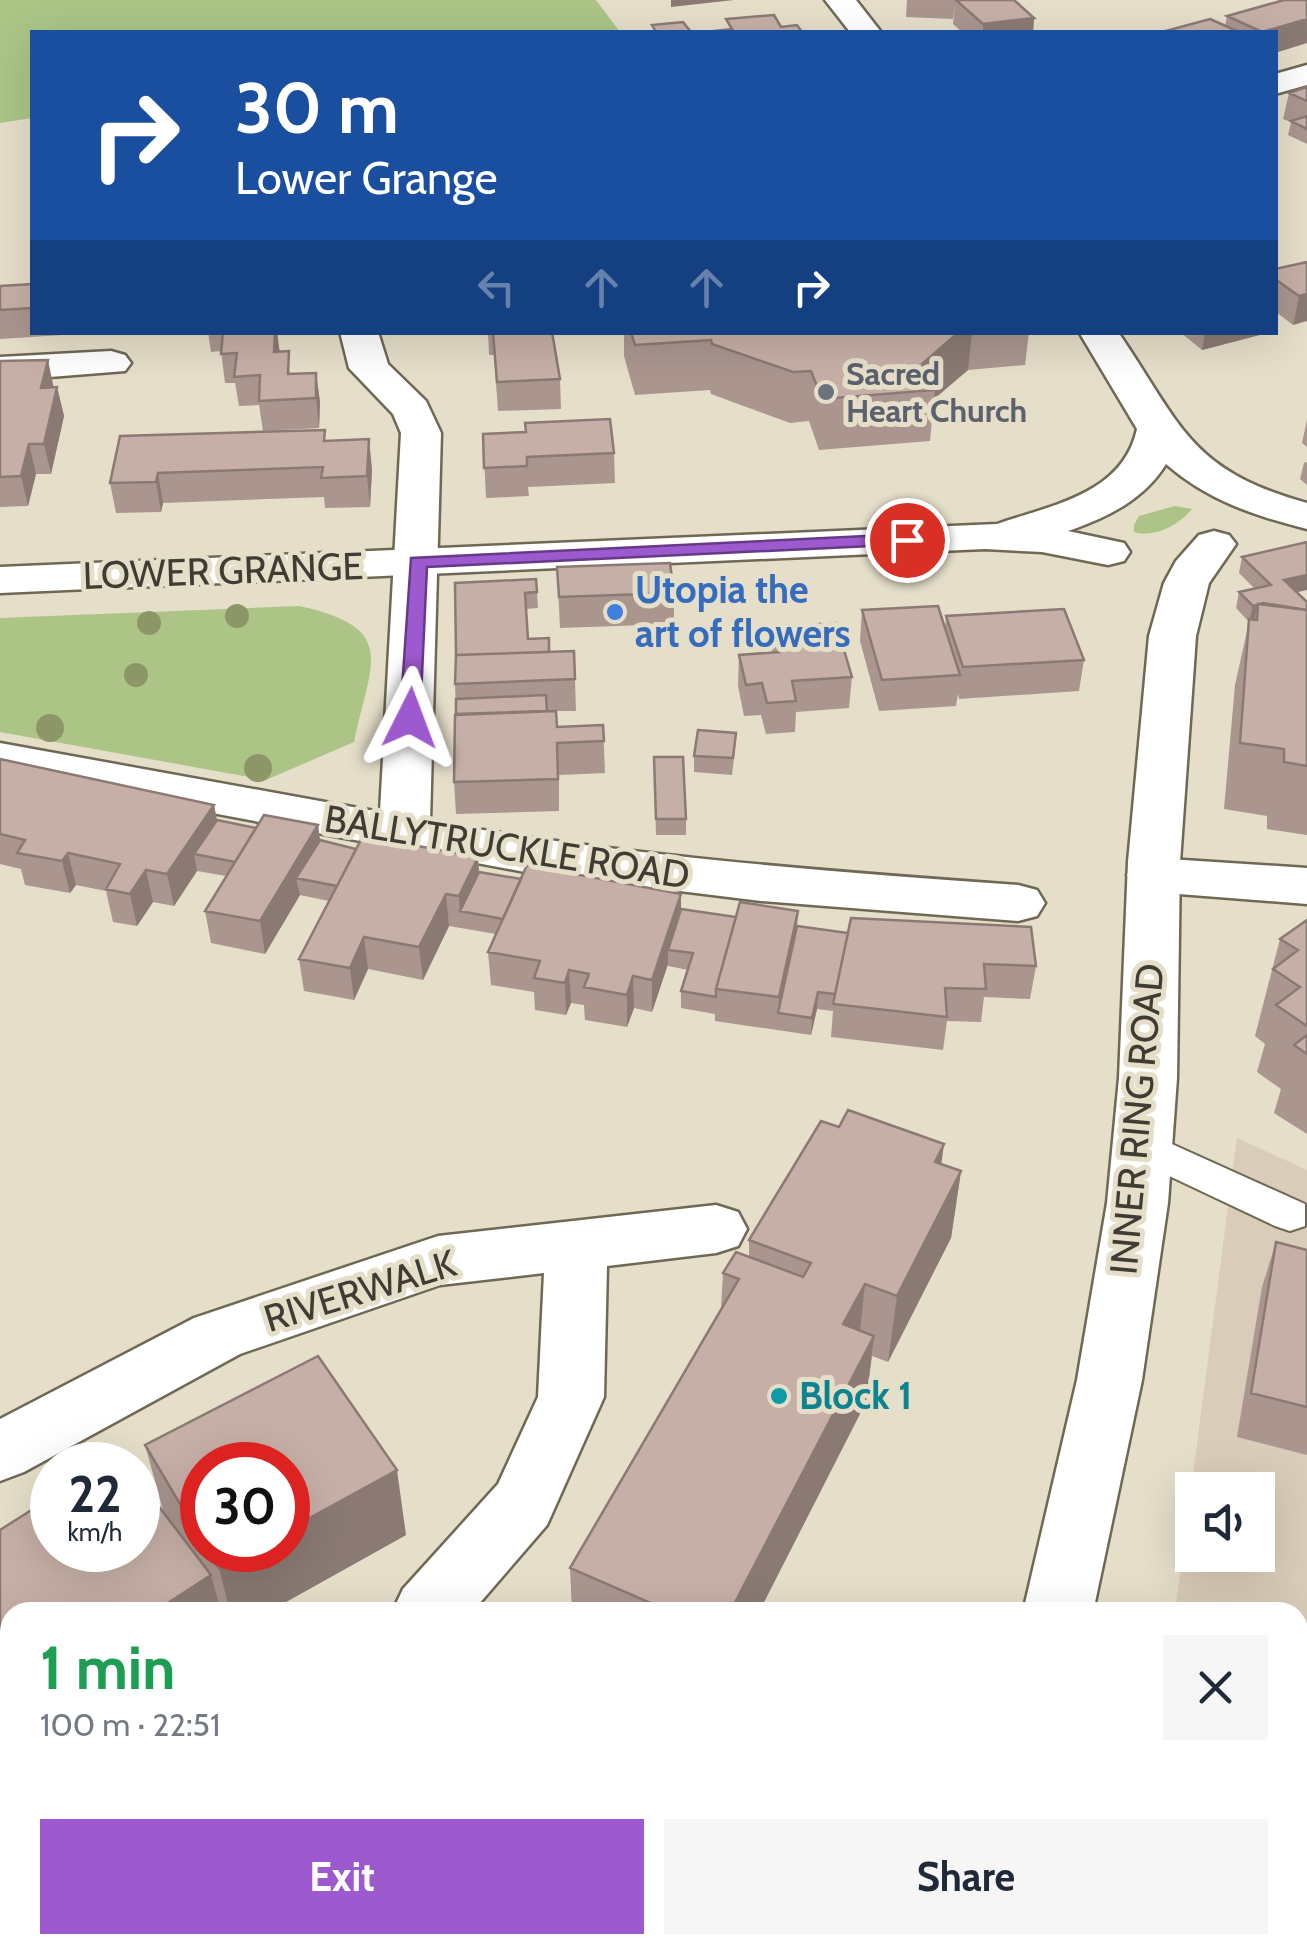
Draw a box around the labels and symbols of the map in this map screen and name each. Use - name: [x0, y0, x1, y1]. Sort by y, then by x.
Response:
- place label: Sacred Heart Church: [846, 354, 1027, 430]
- marker: Sacred Heart Church: [815, 381, 837, 403]
- pin: [865, 498, 950, 583]
- street label: LOWER GRANGE: [82, 542, 364, 599]
- place label: Utopia the art of flowers: [635, 566, 851, 657]
- marker: Utopia the art of flowers: [604, 601, 626, 623]
- position arrow: [358, 666, 462, 770]
- street label: BALLYTRUCKLE ROAD: [321, 794, 693, 899]
- street label: INNER RING ROAD: [1099, 962, 1174, 1276]
- street label: RIVERWALK: [258, 1239, 462, 1342]
- place label: Block 1: [799, 1372, 912, 1419]
- marker: Block 1: [768, 1385, 790, 1407]
- speed limit sign: 30: [180, 1442, 310, 1572]

